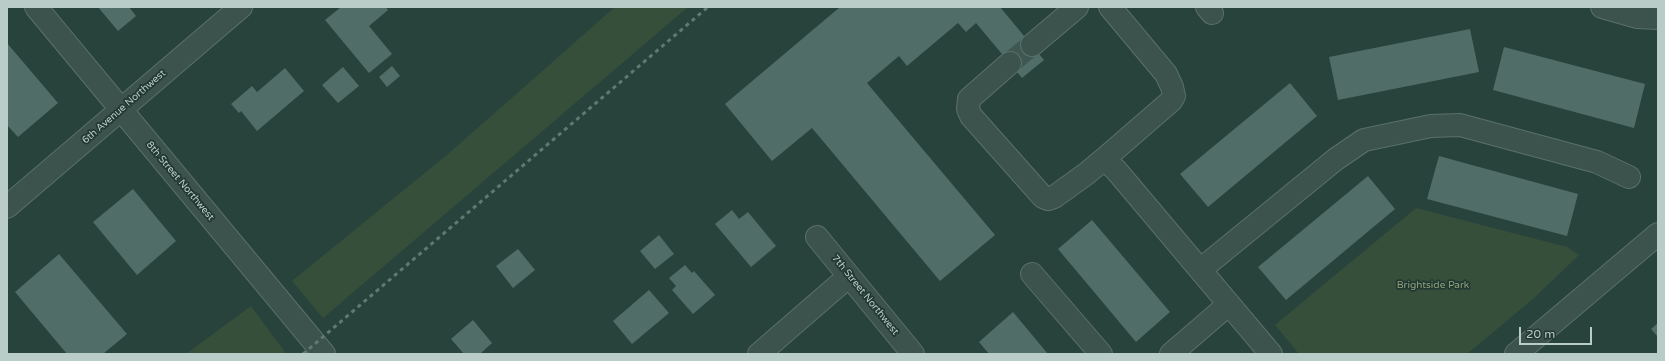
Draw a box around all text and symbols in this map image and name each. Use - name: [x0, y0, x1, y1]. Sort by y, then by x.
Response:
- street label: 6th Avenue Northwest: [80, 67, 168, 147]
- street label: 8th Street Northwest: [143, 139, 217, 223]
- street label: 7th Street Northwest: [829, 252, 901, 338]
- park label: Brightside Park: [1397, 279, 1469, 291]
- scale bar: [1521, 319, 1594, 345]
- text: 20 m: [1526, 327, 1555, 341]

